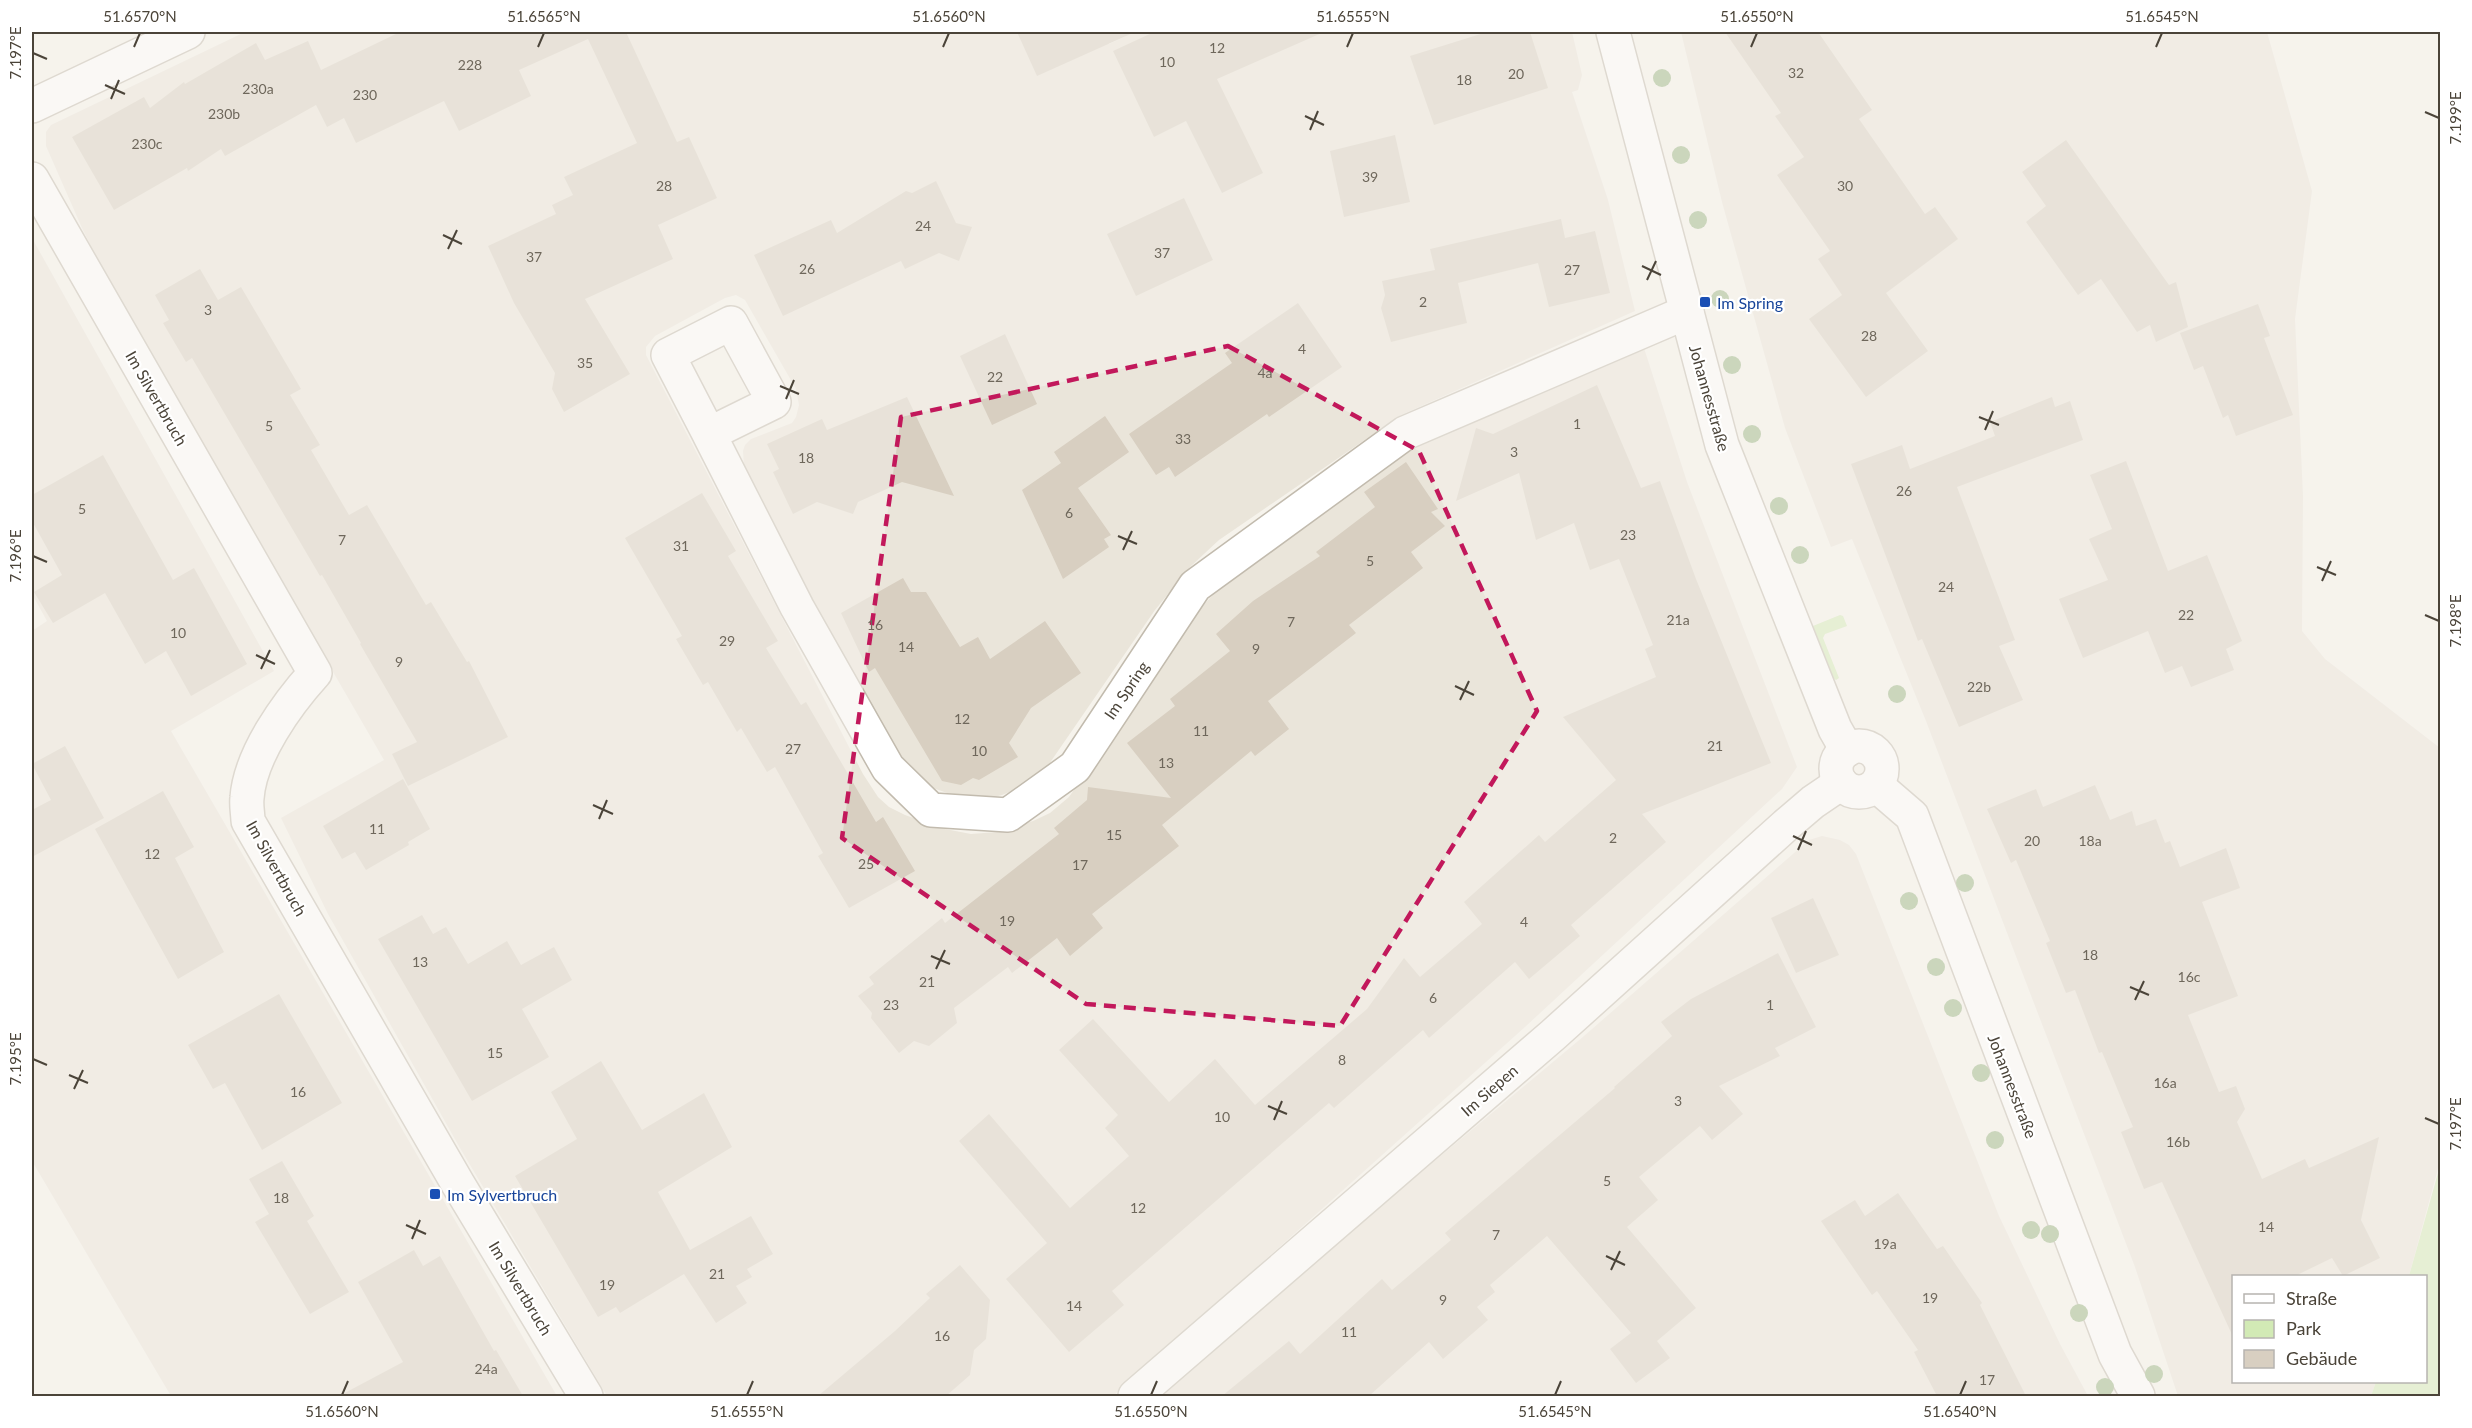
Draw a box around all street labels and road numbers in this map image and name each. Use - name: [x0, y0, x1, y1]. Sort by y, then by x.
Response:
- street label: Johannesstraße: [1686, 343, 1734, 453]
- street label: Im Silvertbruch: [122, 347, 192, 449]
- street label: Im Spring: [1100, 657, 1152, 723]
- street label: Im Silvertbruch: [243, 817, 311, 919]
- street label: Johannesstraße: [1984, 1031, 2042, 1141]
- street label: Im Siepen: [1457, 1060, 1521, 1120]
- street label: Im Silvertbruch: [486, 1238, 556, 1338]

